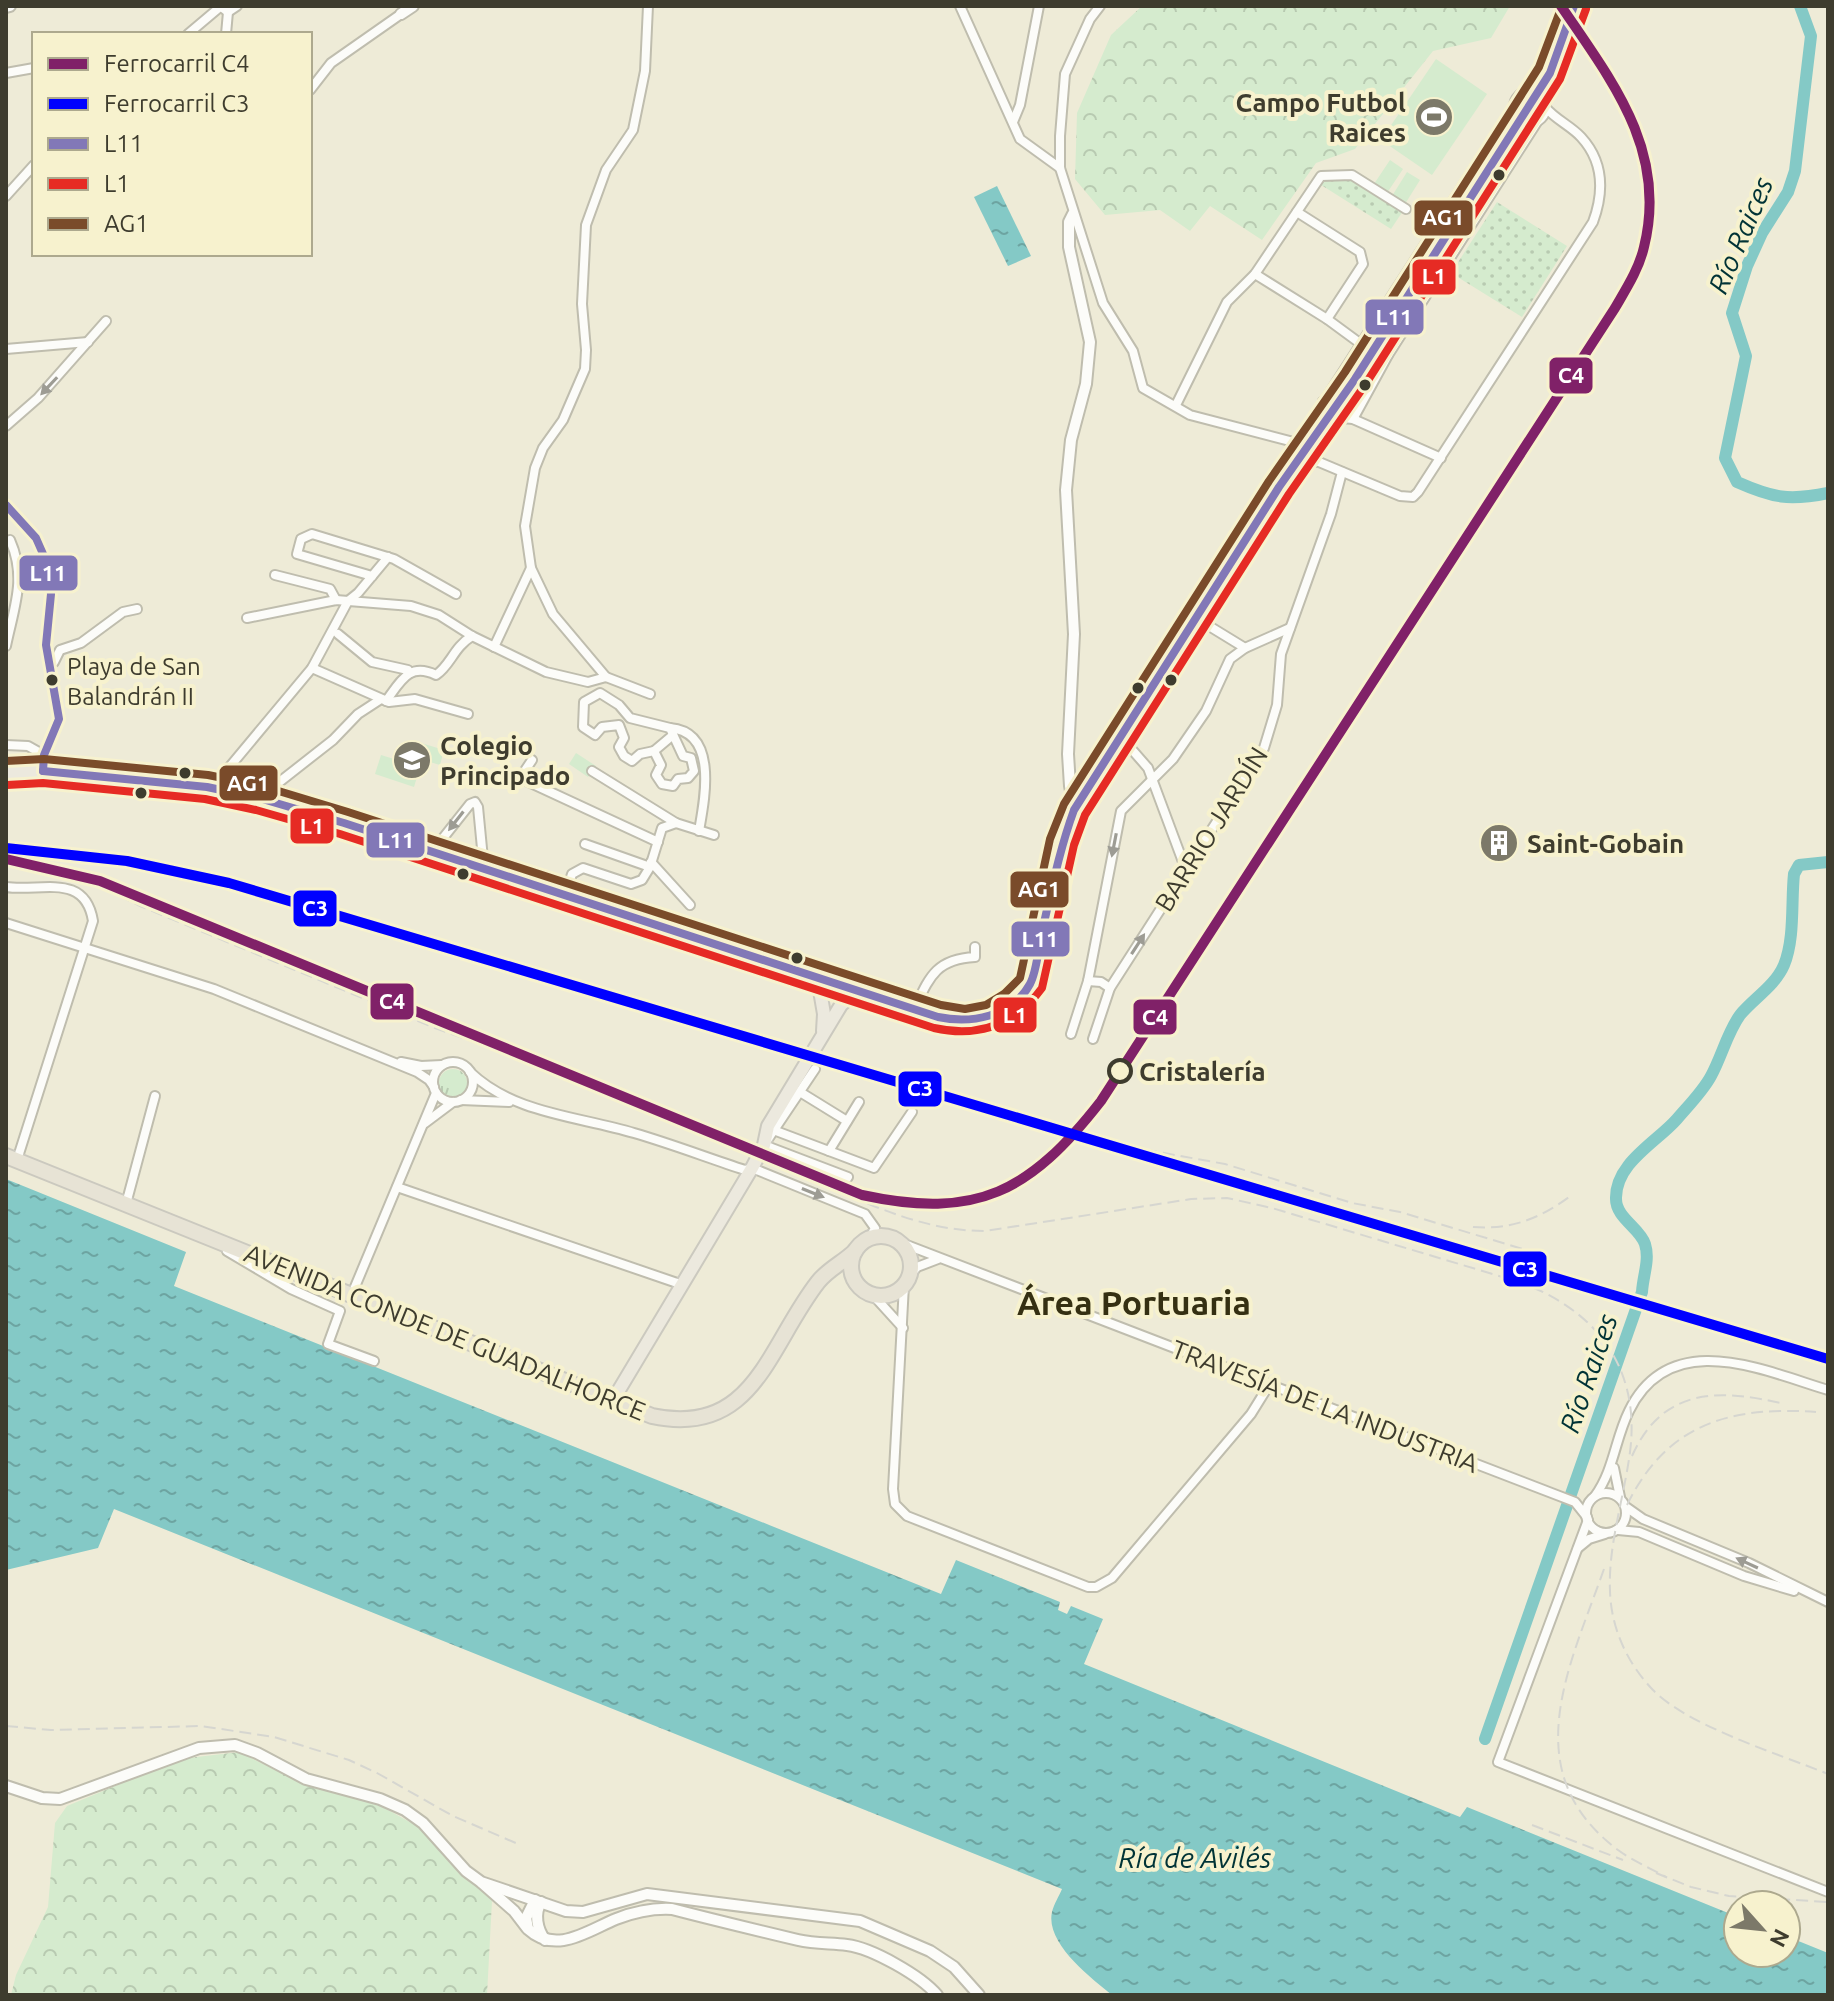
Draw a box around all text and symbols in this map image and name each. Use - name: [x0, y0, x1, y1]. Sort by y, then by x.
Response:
- legend: [32, 32, 312, 256]
- text: Ferrocarril C4: [104, 50, 250, 77]
- place label: Campo Futbol Raices: [1236, 88, 1406, 147]
- text: Ferrocarril C3: [104, 90, 250, 117]
- sports icon: Campo Futbol Raices: [1413, 96, 1455, 138]
- text: L11: [104, 130, 143, 157]
- unlabelled marker: [1491, 167, 1507, 183]
- text: L1: [104, 170, 130, 197]
- water label: Río Raices: [1702, 172, 1778, 298]
- line badge: AG1: [1413, 199, 1474, 237]
- text: AG1: [1422, 204, 1464, 229]
- text: AG1: [104, 210, 149, 237]
- line badge: L1: [1411, 258, 1457, 296]
- text: L1: [1422, 263, 1446, 288]
- line badge: L11: [1364, 298, 1425, 336]
- text: L11: [1376, 304, 1412, 329]
- line badge: C4: [1548, 356, 1594, 395]
- text: C4: [1558, 362, 1584, 387]
- one-way arrow: [40, 376, 58, 395]
- unlabelled marker: [1357, 377, 1373, 393]
- line badge: L11: [18, 554, 79, 592]
- text: L11: [30, 560, 66, 585]
- place label: Playa de San Balandrán II: [67, 653, 201, 710]
- marker: Playa de San Balandrán II: [44, 672, 60, 688]
- unlabelled marker: [1163, 672, 1179, 688]
- unlabelled marker: [1130, 680, 1146, 696]
- place label: Colegio Principado: [440, 731, 571, 790]
- school or university icon: Colegio Principado: [391, 739, 433, 781]
- street label: BARRIO JARDÍN: [1148, 741, 1273, 916]
- line badge: AG1: [218, 764, 279, 802]
- unlabelled marker: [177, 765, 193, 781]
- text: AG1: [227, 770, 269, 795]
- unlabelled marker: [133, 785, 149, 801]
- line badge: L1: [289, 807, 335, 845]
- one-way arrow: [449, 811, 465, 831]
- text: L1: [300, 813, 324, 838]
- line badge: L11: [365, 821, 426, 859]
- building icon: Saint-Gobain: [1478, 822, 1520, 864]
- text: L11: [378, 827, 414, 852]
- place label: Saint-Gobain: [1527, 829, 1684, 858]
- one-way arrow: [1107, 833, 1119, 858]
- unlabelled marker: [455, 866, 471, 882]
- line badge: AG1: [1009, 870, 1070, 909]
- text: AG1: [1018, 876, 1060, 901]
- line badge: C3: [292, 889, 338, 928]
- text: C3: [302, 895, 328, 920]
- line badge: L11: [1010, 920, 1071, 958]
- text: L11: [1022, 926, 1058, 951]
- one-way arrow: [1130, 933, 1145, 955]
- unlabelled marker: [789, 950, 805, 966]
- line badge: C4: [369, 982, 415, 1021]
- text: C4: [379, 988, 405, 1013]
- line badge: L1: [992, 996, 1038, 1034]
- line badge: C4: [1132, 998, 1178, 1036]
- text: L1: [1003, 1002, 1027, 1027]
- text: C4: [1142, 1004, 1168, 1029]
- place label: Cristalería: [1139, 1057, 1266, 1086]
- marker: Cristalería: [1108, 1059, 1132, 1083]
- line badge: C3: [897, 1070, 943, 1108]
- text: C3: [907, 1075, 933, 1100]
- one-way arrow: [801, 1186, 825, 1199]
- street label: AVENIDA CONDE DE GUADALHORCE: [240, 1238, 650, 1426]
- line badge: C3: [1502, 1250, 1548, 1288]
- text: C3: [1512, 1256, 1538, 1281]
- district label: Área Portuaria: [1017, 1283, 1251, 1321]
- water label: Río Raices: [1553, 1309, 1623, 1436]
- street label: TRAVESÍA DE LA INDUSTRIA: [1168, 1333, 1483, 1478]
- one-way arrow: [1736, 1556, 1759, 1570]
- water label: Ría de Avilés: [1119, 1842, 1272, 1873]
- north arrow: [1722, 1889, 1802, 1969]
- text: N: [1765, 1925, 1795, 1951]

